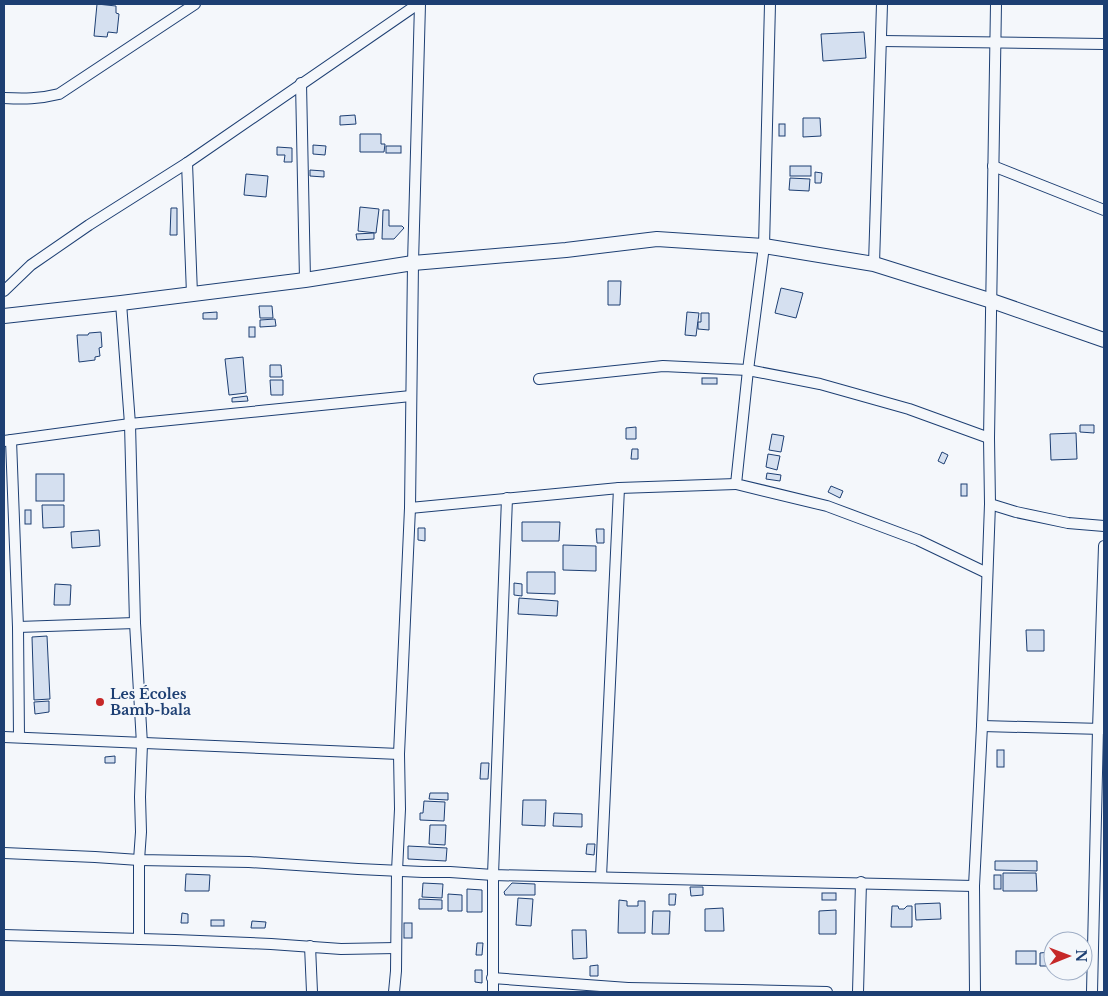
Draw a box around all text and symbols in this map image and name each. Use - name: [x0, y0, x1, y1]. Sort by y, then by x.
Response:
- place label: Les Écoles Bamb-bala: [110, 685, 191, 719]
- marker: Les Écoles Bamb-bala: [94, 696, 106, 708]
- north arrow: [1043, 931, 1093, 981]
- text: N: [1072, 949, 1090, 963]

